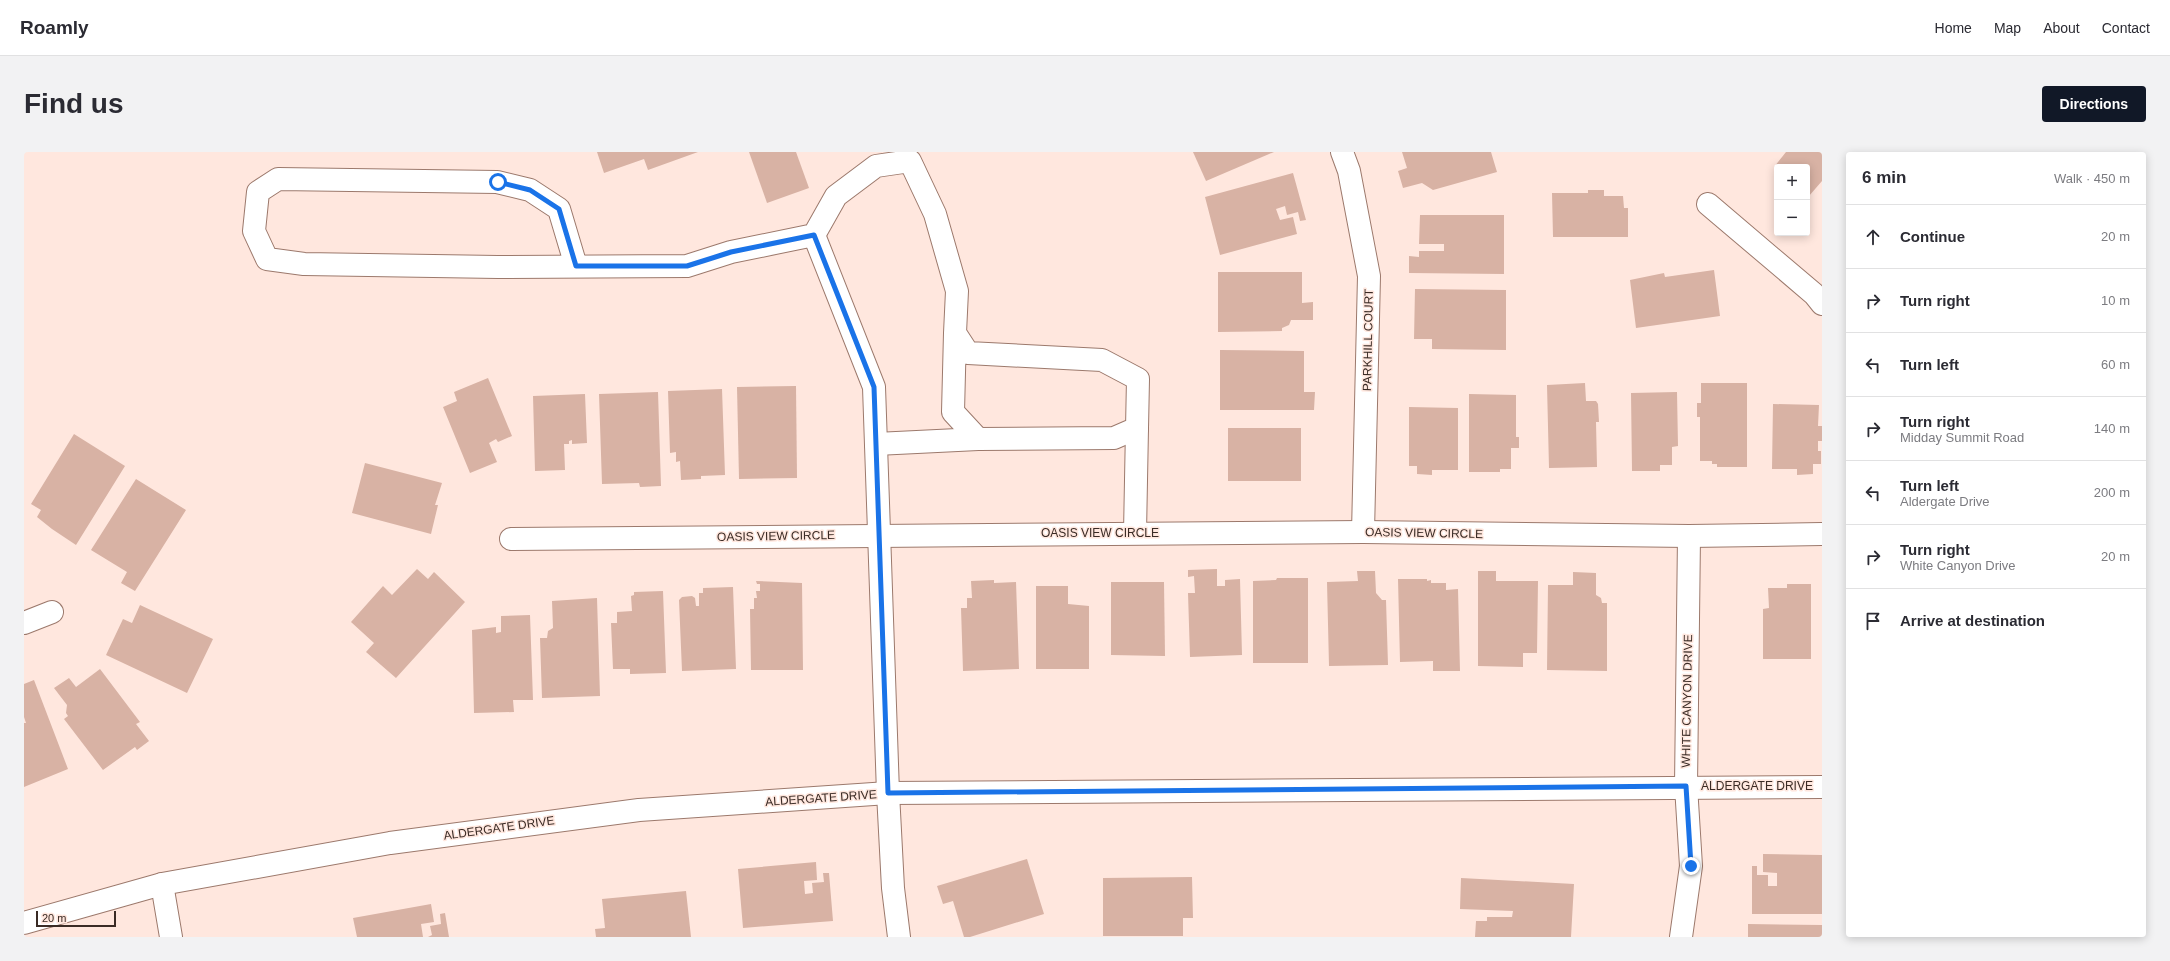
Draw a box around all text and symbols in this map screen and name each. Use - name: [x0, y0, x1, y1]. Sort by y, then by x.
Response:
- text: Roamly: [20, 17, 89, 38]
- text: Home: [1935, 20, 1972, 36]
- text: Map: [1994, 20, 2021, 36]
- text: About: [2043, 20, 2080, 36]
- text: Contact: [2102, 20, 2150, 36]
- button: Directions: [2042, 86, 2146, 122]
- text: Find us: [24, 88, 124, 119]
- map controls: [1774, 164, 1810, 236]
- button: +: [1774, 164, 1810, 200]
- text: 6 min: [1862, 168, 1906, 187]
- text: Walk · 450 m: [2054, 171, 2130, 186]
- route start: [489, 173, 507, 191]
- button: −: [1774, 200, 1810, 236]
- icon: ahead: [1862, 226, 1884, 248]
- text: Continue: [1900, 228, 1965, 245]
- text: 20 m: [2101, 229, 2130, 244]
- street label: PARKHILL COURT: [1360, 288, 1376, 391]
- icon: right: [1862, 290, 1884, 312]
- text: Turn right: [1900, 292, 1970, 309]
- text: 10 m: [2101, 293, 2130, 308]
- icon: left: [1862, 354, 1884, 376]
- text: Turn left: [1900, 356, 1959, 373]
- text: 60 m: [2101, 357, 2130, 372]
- text: Turn right: [1900, 413, 1970, 430]
- icon: right: [1862, 418, 1884, 440]
- text: 140 m: [2094, 421, 2130, 436]
- text: Midday Summit Road: [1900, 430, 2024, 445]
- text: Turn left: [1900, 477, 1959, 494]
- icon: left: [1862, 482, 1884, 504]
- text: 200 m: [2094, 485, 2130, 500]
- text: Aldergate Drive: [1900, 494, 1990, 509]
- street label: OASIS VIEW CIRCLE: [1365, 525, 1483, 541]
- street label: OASIS VIEW CIRCLE: [1041, 526, 1159, 540]
- street label: OASIS VIEW CIRCLE: [717, 528, 835, 544]
- text: Turn right: [1900, 541, 1970, 558]
- icon: right: [1862, 546, 1884, 568]
- text: 20 m: [2101, 549, 2130, 564]
- text: White Canyon Drive: [1900, 558, 2016, 573]
- icon: arrive: [1862, 610, 1884, 632]
- text: Arrive at destination: [1900, 612, 2045, 629]
- street label: WHITE CANYON DRIVE: [1679, 634, 1695, 768]
- street label: ALDERGATE DRIVE: [1701, 779, 1813, 793]
- street label: ALDERGATE DRIVE: [765, 787, 877, 809]
- street label: ALDERGATE DRIVE: [443, 813, 555, 843]
- route end: [1682, 857, 1700, 875]
- scale bar: [36, 909, 116, 928]
- text: 20 m: [42, 912, 66, 924]

